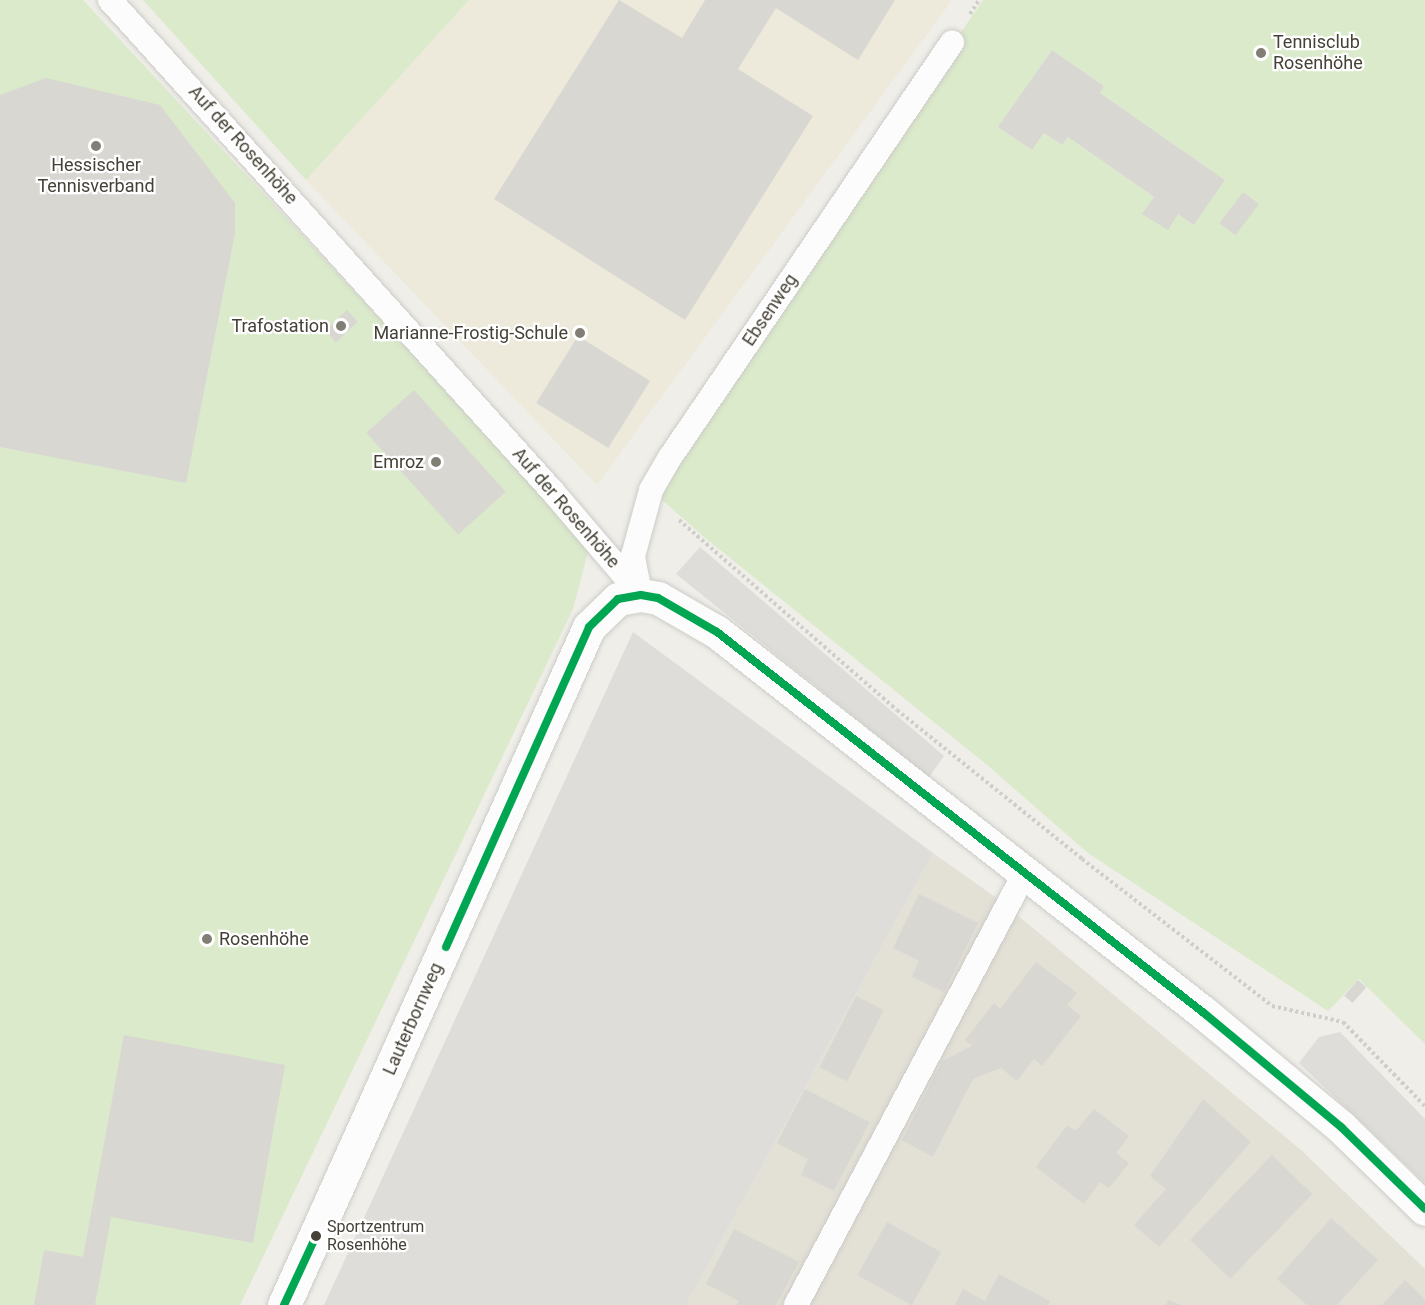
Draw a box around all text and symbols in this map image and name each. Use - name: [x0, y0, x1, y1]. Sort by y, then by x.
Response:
- place label: Tennisclub Rosenhöhe: [1273, 32, 1363, 74]
- marker: Tennisclub Rosenhöhe: [1254, 46, 1268, 60]
- street label: Auf der Rosenhöhe: [184, 81, 302, 209]
- marker: Hessischer Tennisverband: [89, 139, 103, 153]
- place label: Hessischer Tennisverband: [37, 155, 155, 198]
- street label: Ebsenweg: [738, 270, 802, 350]
- place label: Trafostation: [231, 315, 329, 337]
- marker: Trafostation: [334, 319, 348, 333]
- place label: Marianne-Frostig-Schule: [373, 322, 568, 344]
- marker: Marianne-Frostig-Schule: [573, 326, 587, 340]
- street label: Auf der Rosenhöhe: [508, 443, 624, 573]
- place label: Emroz: [373, 451, 424, 473]
- marker: Emroz: [429, 455, 443, 469]
- place label: Rosenhöhe: [219, 928, 309, 950]
- marker: Rosenhöhe: [200, 932, 214, 946]
- street label: Lauterbornweg: [379, 960, 447, 1078]
- place label: Sportzentrum Rosenhöhe: [327, 1217, 424, 1255]
- marker: Sportzentrum Rosenhöhe: [310, 1230, 322, 1242]

